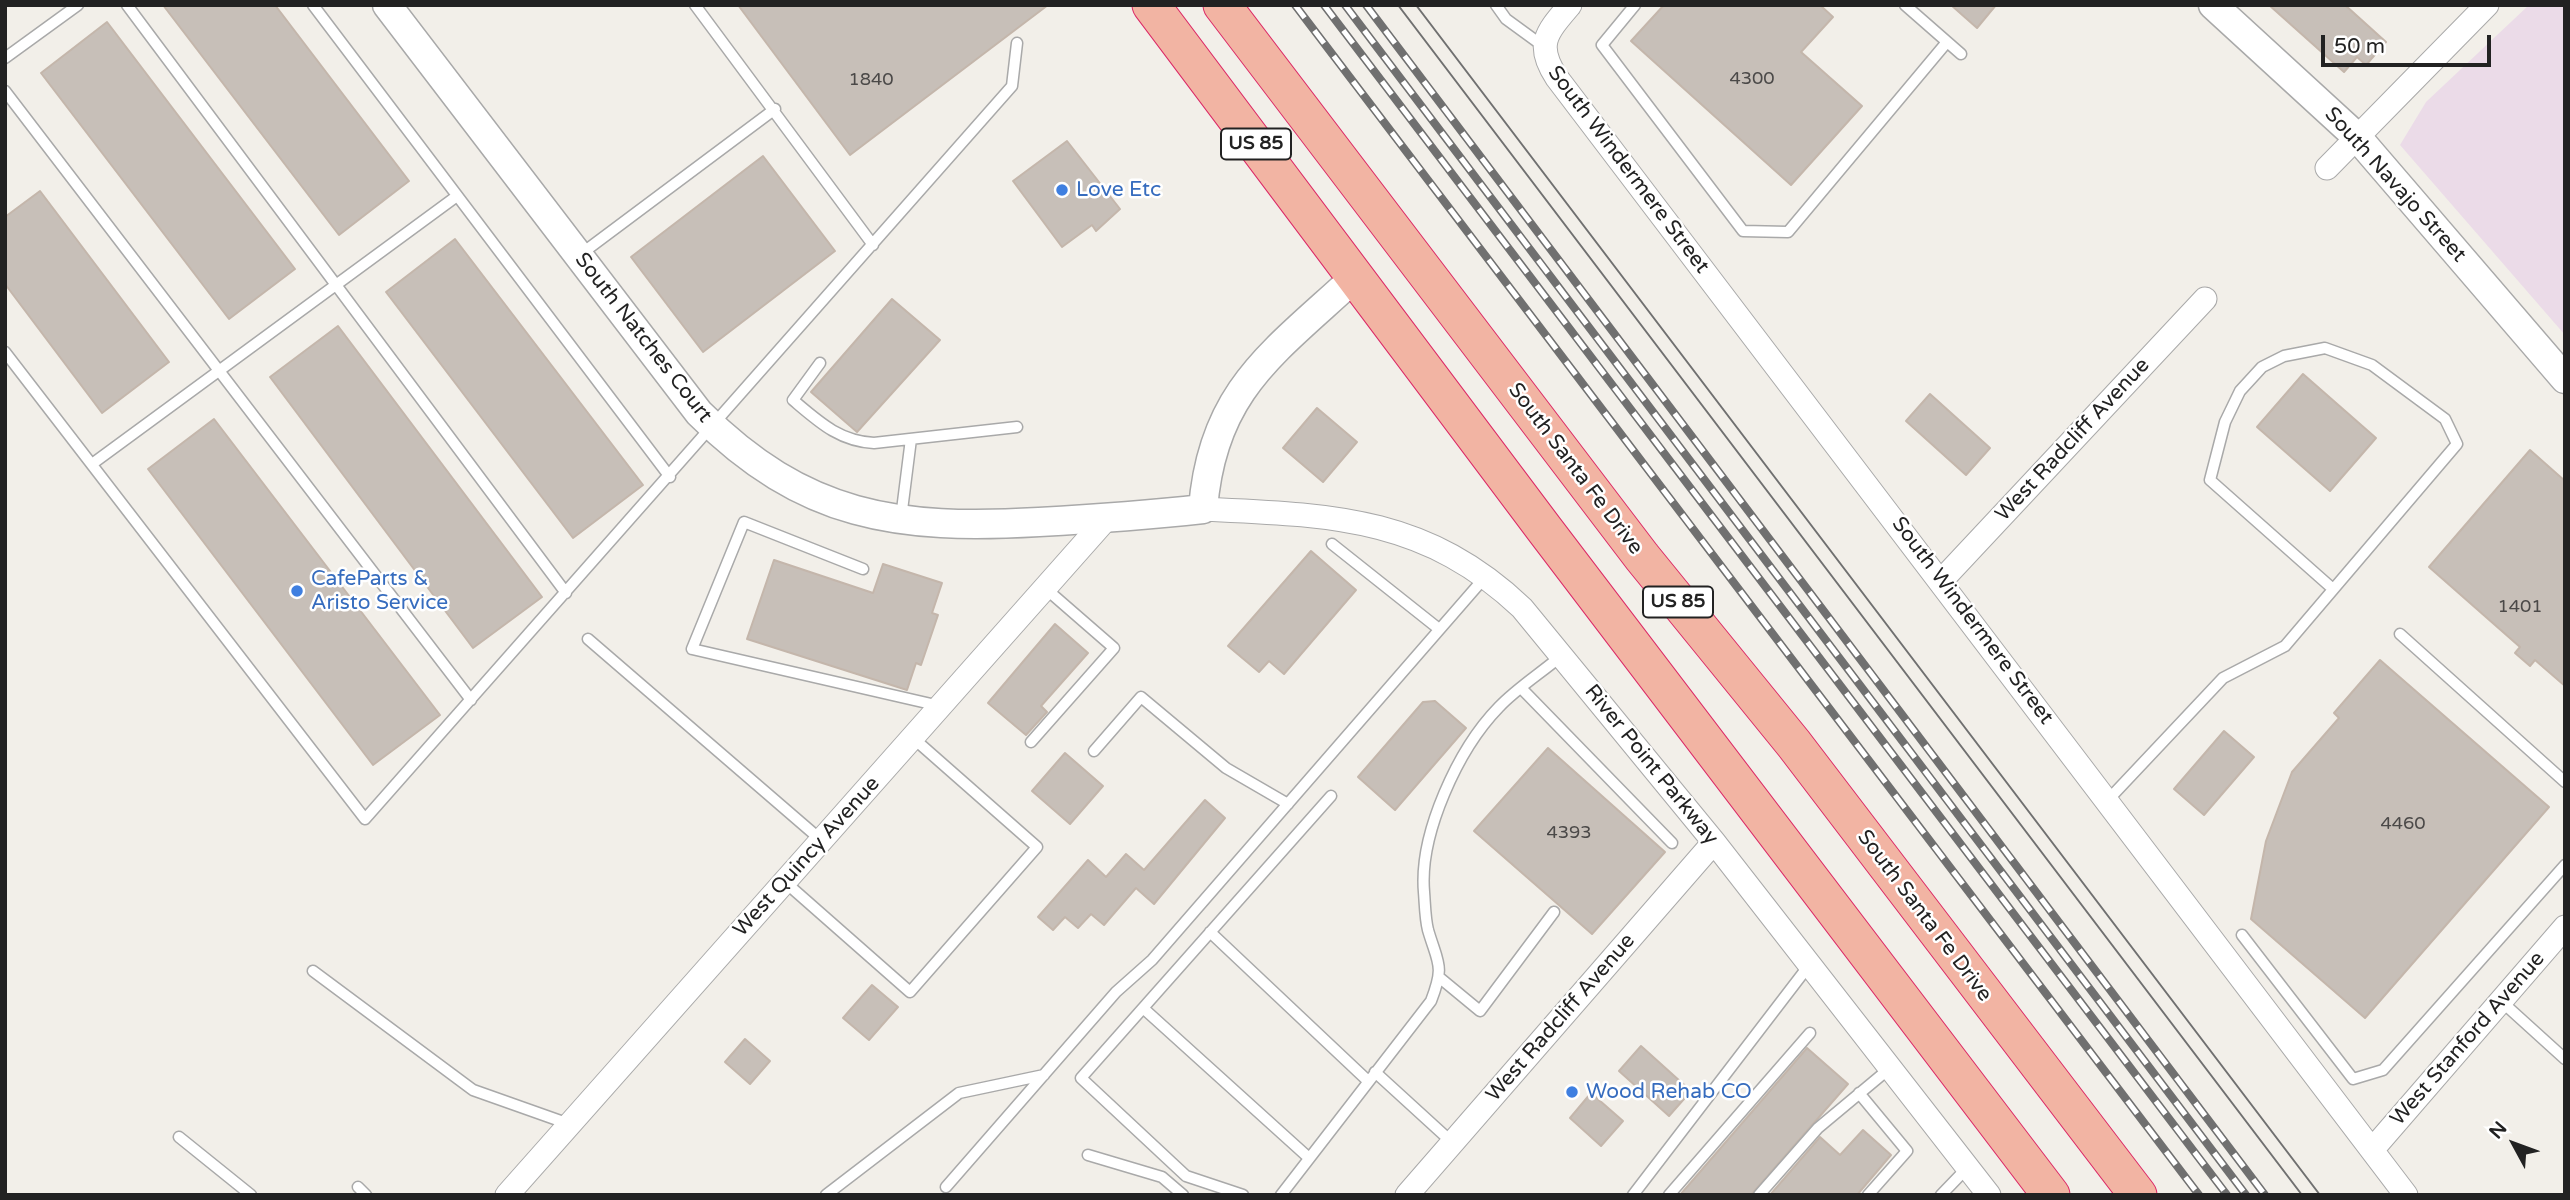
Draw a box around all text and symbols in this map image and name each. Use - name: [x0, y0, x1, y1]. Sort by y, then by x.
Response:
- scale bar: [2325, 21, 2495, 65]
- text: 50 m: [2334, 34, 2385, 59]
- street label: South Windermere Street: [1542, 61, 1714, 279]
- house number: 4300: [1729, 68, 1775, 90]
- house number: 1840: [848, 69, 894, 91]
- street label: South Navajo Street: [2319, 102, 2471, 268]
- road number: US 85: [1221, 128, 1291, 160]
- place label: Love Etc: [1076, 177, 1161, 203]
- marker: Love Etc: [1054, 182, 1070, 198]
- street label: South Natches Court: [569, 248, 717, 428]
- street label: West Radcliff Avenue: [1991, 353, 2155, 527]
- street label: South Santa Fe Drive: [1502, 378, 1648, 560]
- street label: South Windermere Street: [1886, 512, 2058, 730]
- place label: CafeParts & Aristo Service: [311, 566, 448, 616]
- marker: CafeParts & Aristo Service: [289, 583, 305, 599]
- road number: US 85: [1643, 586, 1713, 618]
- house number: 1401: [2497, 596, 2543, 618]
- street label: River Point Parkway: [1579, 680, 1723, 850]
- street label: West Quincy Avenue: [729, 772, 885, 942]
- house number: 4460: [2380, 813, 2426, 835]
- house number: 4393: [1546, 822, 1592, 844]
- street label: South Santa Fe Drive: [1851, 825, 1997, 1007]
- street label: West Radcliff Avenue: [1481, 929, 1641, 1107]
- street label: West Stanford Avenue: [2386, 947, 2550, 1131]
- place label: Wood Rehab CO: [1586, 1079, 1752, 1105]
- marker: Wood Rehab CO: [1564, 1084, 1580, 1100]
- north arrow: [2479, 1109, 2549, 1179]
- text: N: [2485, 1117, 2511, 1143]

